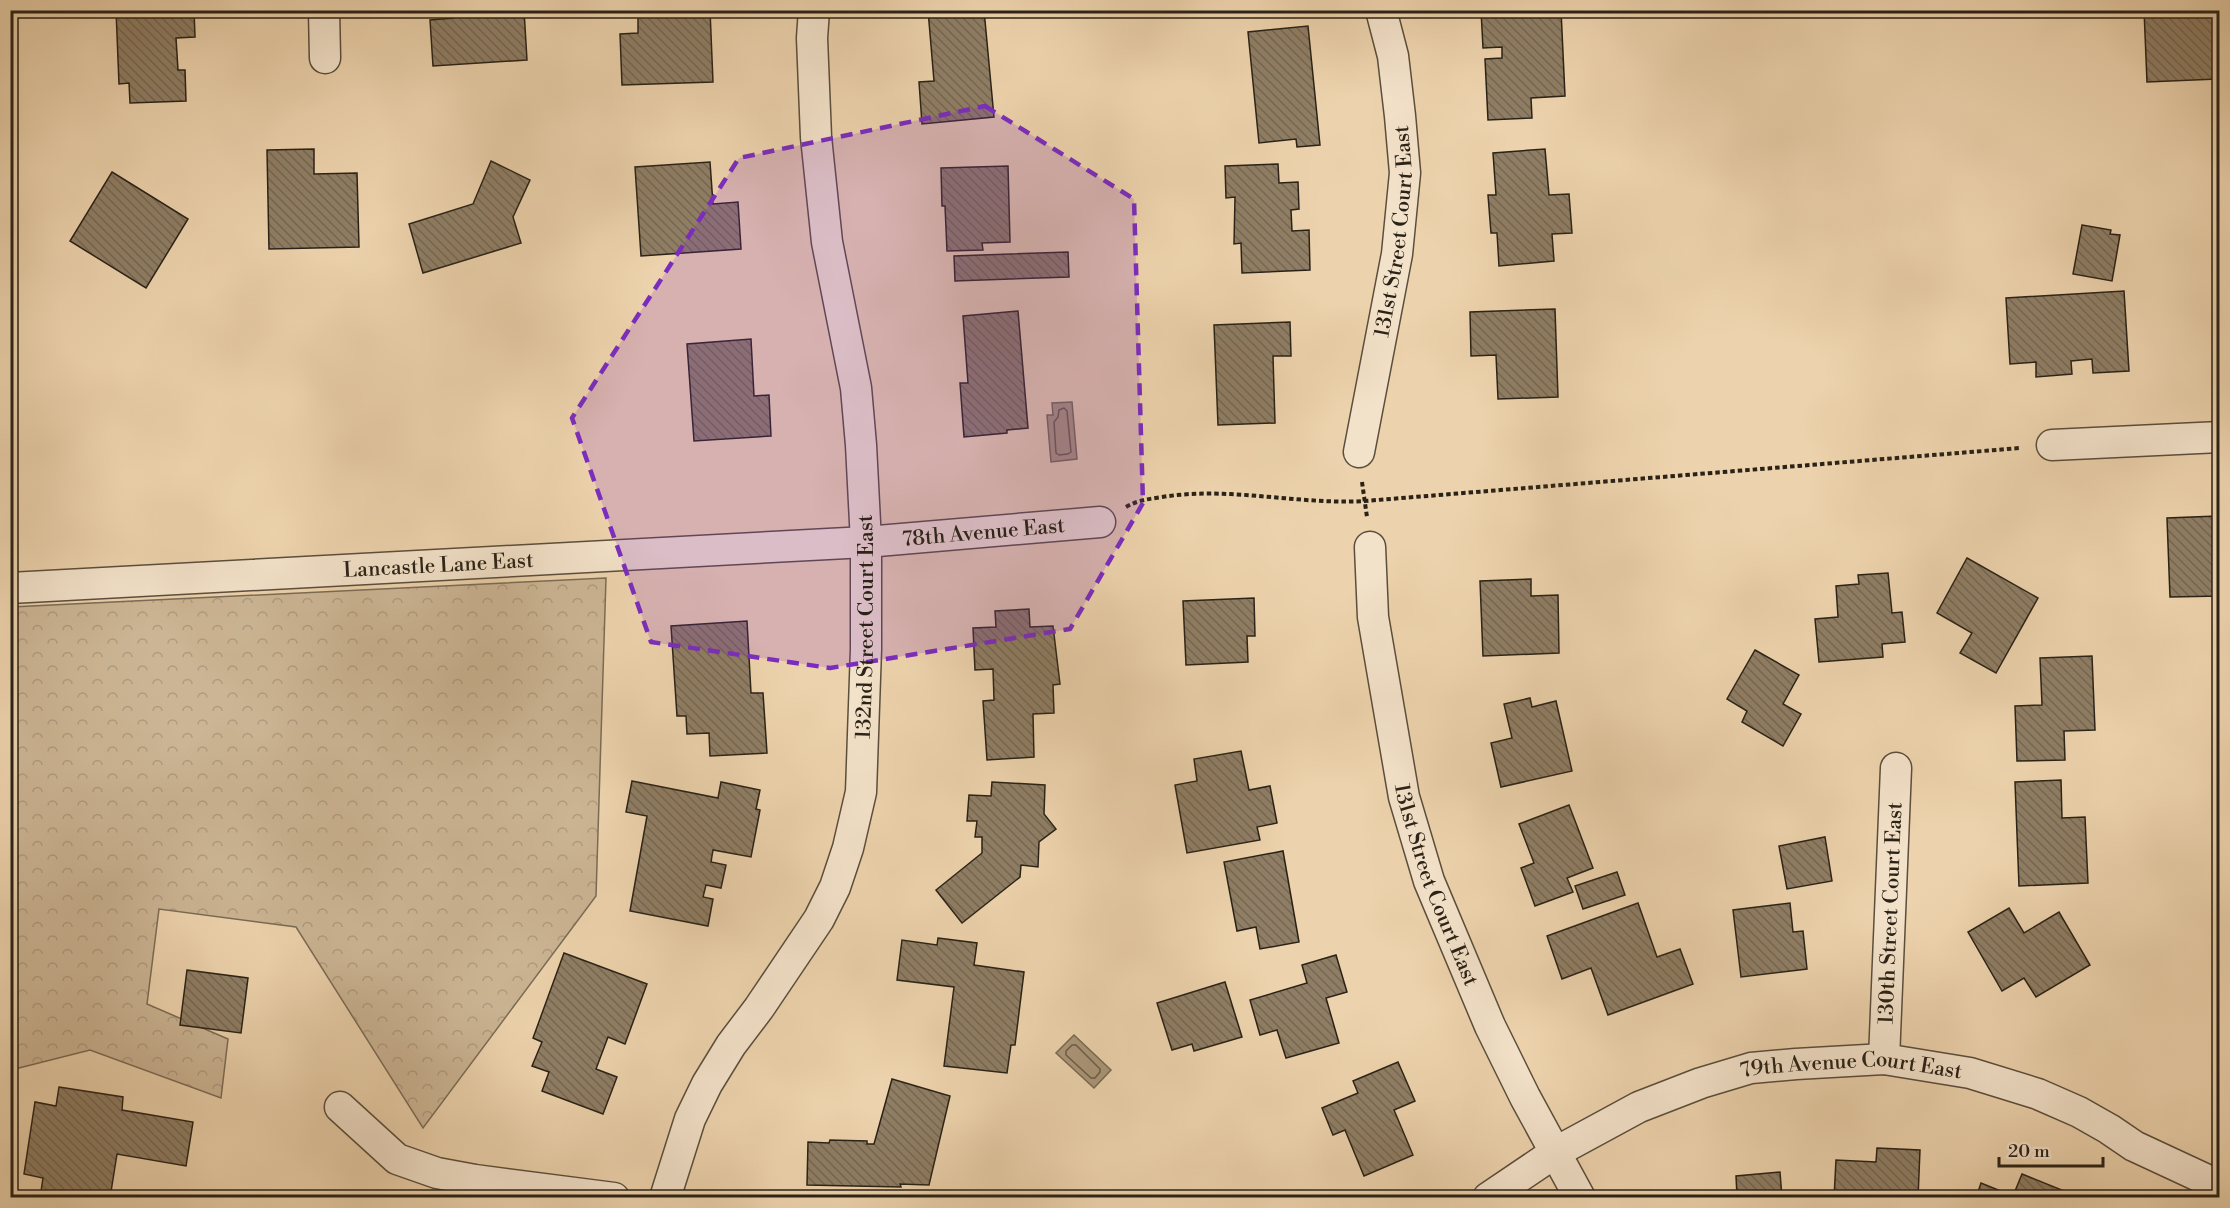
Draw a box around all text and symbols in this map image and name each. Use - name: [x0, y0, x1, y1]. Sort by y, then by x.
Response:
- street label: 131st Street Court East: [1369, 124, 1419, 339]
- street label: 132nd Street Court East: [851, 513, 880, 739]
- street label: 78th Avenue East: [901, 513, 1066, 553]
- street label: Lancastle Lane East: [343, 548, 535, 584]
- street label: 131st Street Court East: [1388, 782, 1484, 990]
- street label: 130th Street Court East: [1873, 801, 1909, 1025]
- street label: 79th Avenue Court East: [1737, 1047, 1964, 1086]
- scale bar: [1999, 1130, 2102, 1168]
- text: 20 m: [2008, 1140, 2050, 1163]

